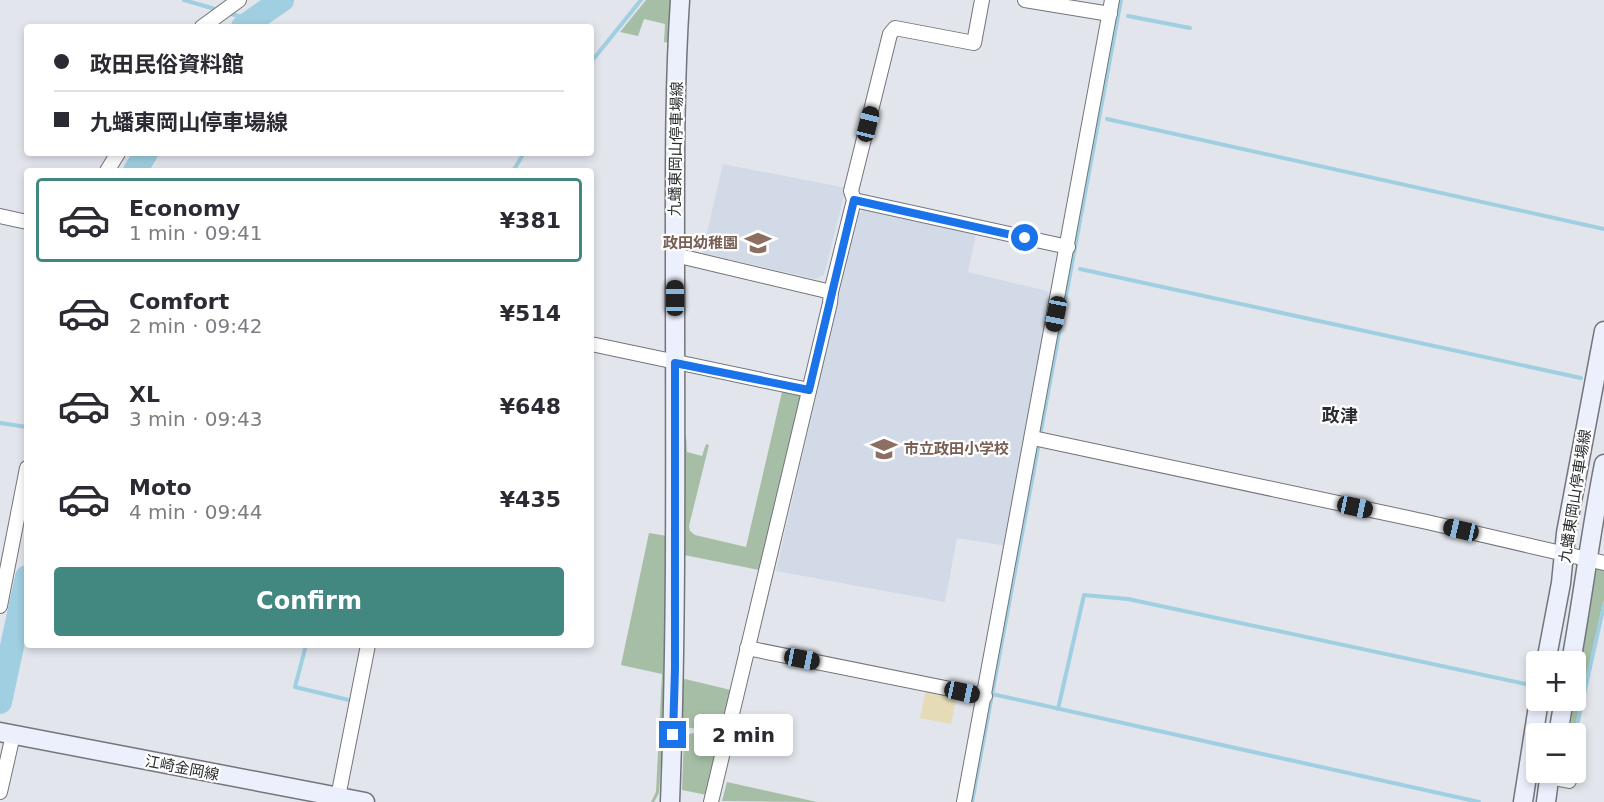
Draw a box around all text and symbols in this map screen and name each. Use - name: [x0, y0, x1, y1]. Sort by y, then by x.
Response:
- text: 政田民俗資料館: [90, 52, 244, 77]
- street label: 九蟠東岡山停車場線: [666, 81, 686, 217]
- car: [855, 104, 881, 144]
- text: 九蟠東岡山停車場線: [90, 110, 288, 135]
- icon: car: [57, 193, 111, 247]
- text: Economy: [129, 196, 240, 221]
- text: ¥381: [500, 208, 561, 233]
- text: 1 min · 09:41: [129, 221, 263, 245]
- route start: [1011, 224, 1038, 251]
- school or university icon: 政田幼稚園: [743, 228, 773, 258]
- place label: 政田幼稚園: [663, 234, 738, 252]
- car: [666, 280, 684, 316]
- icon: car: [57, 286, 111, 340]
- text: Comfort: [129, 289, 229, 314]
- car: [1044, 295, 1068, 333]
- text: ¥514: [500, 301, 561, 326]
- text: 2 min · 09:42: [129, 314, 263, 338]
- icon: car: [57, 379, 111, 433]
- text: XL: [129, 382, 160, 407]
- text: ¥648: [500, 394, 561, 419]
- district label: 政津: [1322, 405, 1358, 426]
- text: 3 min · 09:43: [129, 407, 263, 431]
- street label: 九蟠東岡山停車場線: [1556, 428, 1594, 564]
- school or university icon: 市立政田小学校: [869, 434, 899, 464]
- place label: 市立政田小学校: [904, 440, 1009, 458]
- icon: car: [57, 472, 111, 526]
- text: Moto: [129, 475, 192, 500]
- text: ¥435: [500, 487, 561, 512]
- car: [1336, 494, 1374, 520]
- text: 4 min · 09:44: [129, 500, 263, 524]
- car: [1441, 517, 1481, 543]
- button: Confirm: [54, 567, 564, 636]
- car: [783, 647, 821, 671]
- map controls: [1526, 651, 1586, 783]
- button: +: [1526, 651, 1586, 711]
- car: [943, 679, 981, 705]
- callout: 2 min: [694, 714, 793, 756]
- route end: [659, 721, 686, 748]
- text: 2 min: [712, 723, 775, 747]
- button: −: [1526, 723, 1586, 783]
- street label: 江崎金岡線: [143, 752, 221, 784]

